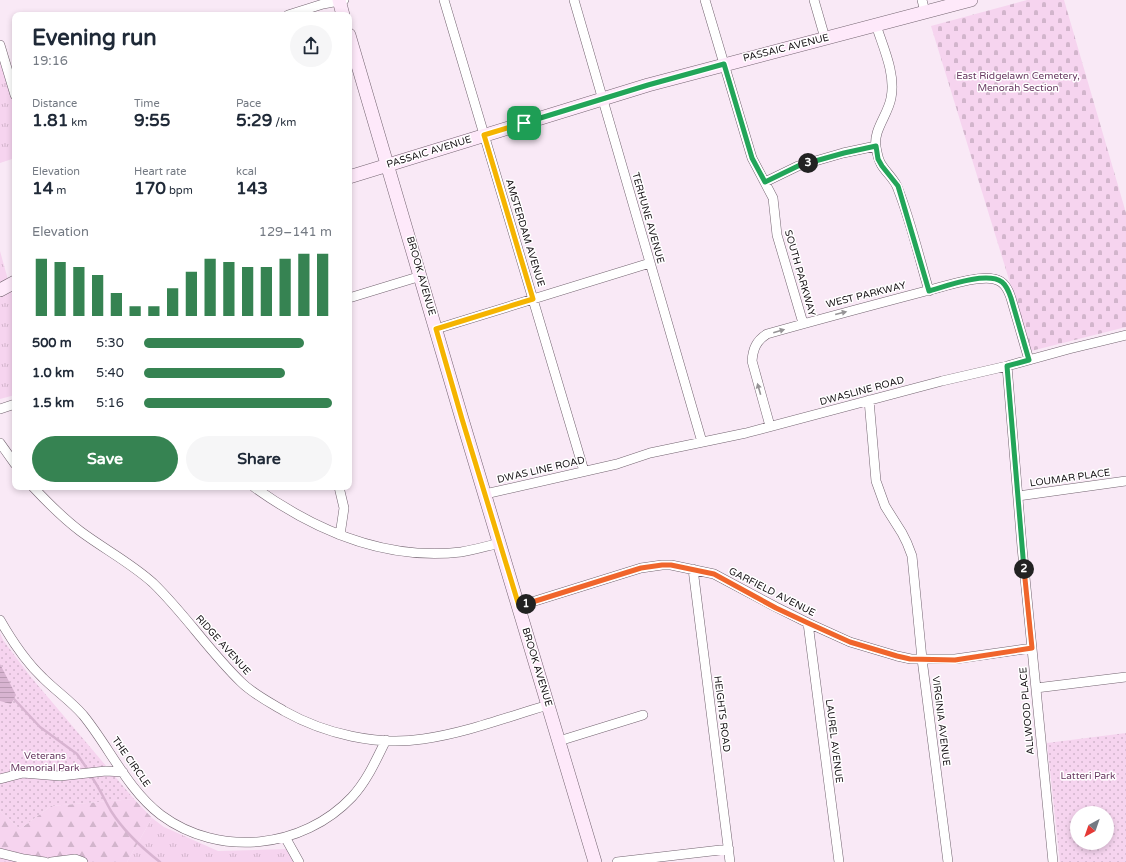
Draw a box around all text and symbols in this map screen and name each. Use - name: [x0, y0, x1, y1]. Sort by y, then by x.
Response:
- text: Evening run: [32, 25, 157, 51]
- button: share: [290, 25, 332, 67]
- street label: PASSAIC AVENUE: [742, 32, 830, 64]
- text: 19:16: [32, 53, 68, 69]
- park label: East Ridgelawn Cemetery, Menorah Section: [956, 70, 1080, 94]
- text: Distance: [32, 97, 77, 110]
- text: Time: [134, 97, 160, 110]
- text: Pace: [236, 97, 261, 110]
- pin: [507, 106, 541, 140]
- text: 1.81: [32, 110, 68, 131]
- text: 9:55: [134, 110, 170, 131]
- text: 5:29: [236, 110, 272, 131]
- icon: arrive: [513, 112, 535, 134]
- text: km: [68, 116, 87, 129]
- text: /km: [272, 116, 296, 129]
- street label: PASSAIC AVENUE: [385, 133, 473, 171]
- pin: 3: [798, 153, 818, 173]
- text: 3: [805, 156, 811, 169]
- text: Elevation: [32, 165, 80, 178]
- text: Heart rate: [134, 165, 186, 178]
- text: kcal: [236, 165, 257, 178]
- street label: TERHUNE AVENUE: [629, 171, 667, 265]
- text: 14: [32, 178, 53, 199]
- text: 170: [134, 178, 166, 199]
- text: 143: [236, 178, 268, 199]
- street label: AMSTERDAM AVENUE: [503, 178, 547, 288]
- text: m: [53, 184, 66, 197]
- text: bpm: [166, 184, 193, 197]
- text: Elevation: [32, 224, 89, 240]
- text: 129–141 m: [259, 224, 332, 240]
- street label: SOUTH PARKWAY: [782, 229, 818, 318]
- street label: BROOK AVENUE: [404, 235, 438, 317]
- street label: WEST PARKWAY: [825, 279, 908, 311]
- one-way arrow: [834, 310, 847, 316]
- one-way arrow: [773, 328, 785, 334]
- text: 500 m: [32, 335, 72, 351]
- text: 5:30: [96, 335, 124, 351]
- text: 1.0 km: [32, 365, 74, 381]
- text: 5:40: [96, 365, 124, 381]
- street label: DWASLINE ROAD: [818, 374, 906, 408]
- one-way arrow: [756, 383, 762, 395]
- text: 1.5 km: [32, 395, 74, 411]
- text: 5:16: [96, 395, 124, 411]
- button: Save: [32, 436, 178, 482]
- button: Share: [186, 436, 332, 482]
- street label: DWAS LINE ROAD: [496, 454, 586, 486]
- street label: LOUMAR PLACE: [1029, 466, 1111, 490]
- pin: 2: [1014, 559, 1034, 579]
- text: 2: [1021, 562, 1027, 575]
- street label: GARFIELD AVENUE: [727, 565, 817, 619]
- pin: 1: [516, 594, 536, 614]
- text: 1: [523, 597, 529, 610]
- street label: RIDGE AVENUE: [193, 613, 253, 677]
- street label: BROOK AVENUE: [519, 626, 555, 708]
- street label: ALLWOOD PLACE: [1017, 667, 1037, 755]
- street label: HEIGHTS ROAD: [711, 675, 733, 753]
- street label: VIRGINIA AVENUE: [930, 675, 952, 767]
- street label: LAUREL AVENUE: [823, 698, 845, 784]
- street label: THE CIRCLE: [109, 735, 153, 789]
- park label: Veterans Memorial Park: [11, 750, 80, 774]
- park label: Latteri Park: [1061, 770, 1116, 782]
- north arrow: [1070, 806, 1114, 850]
- map controls: [1070, 806, 1114, 850]

